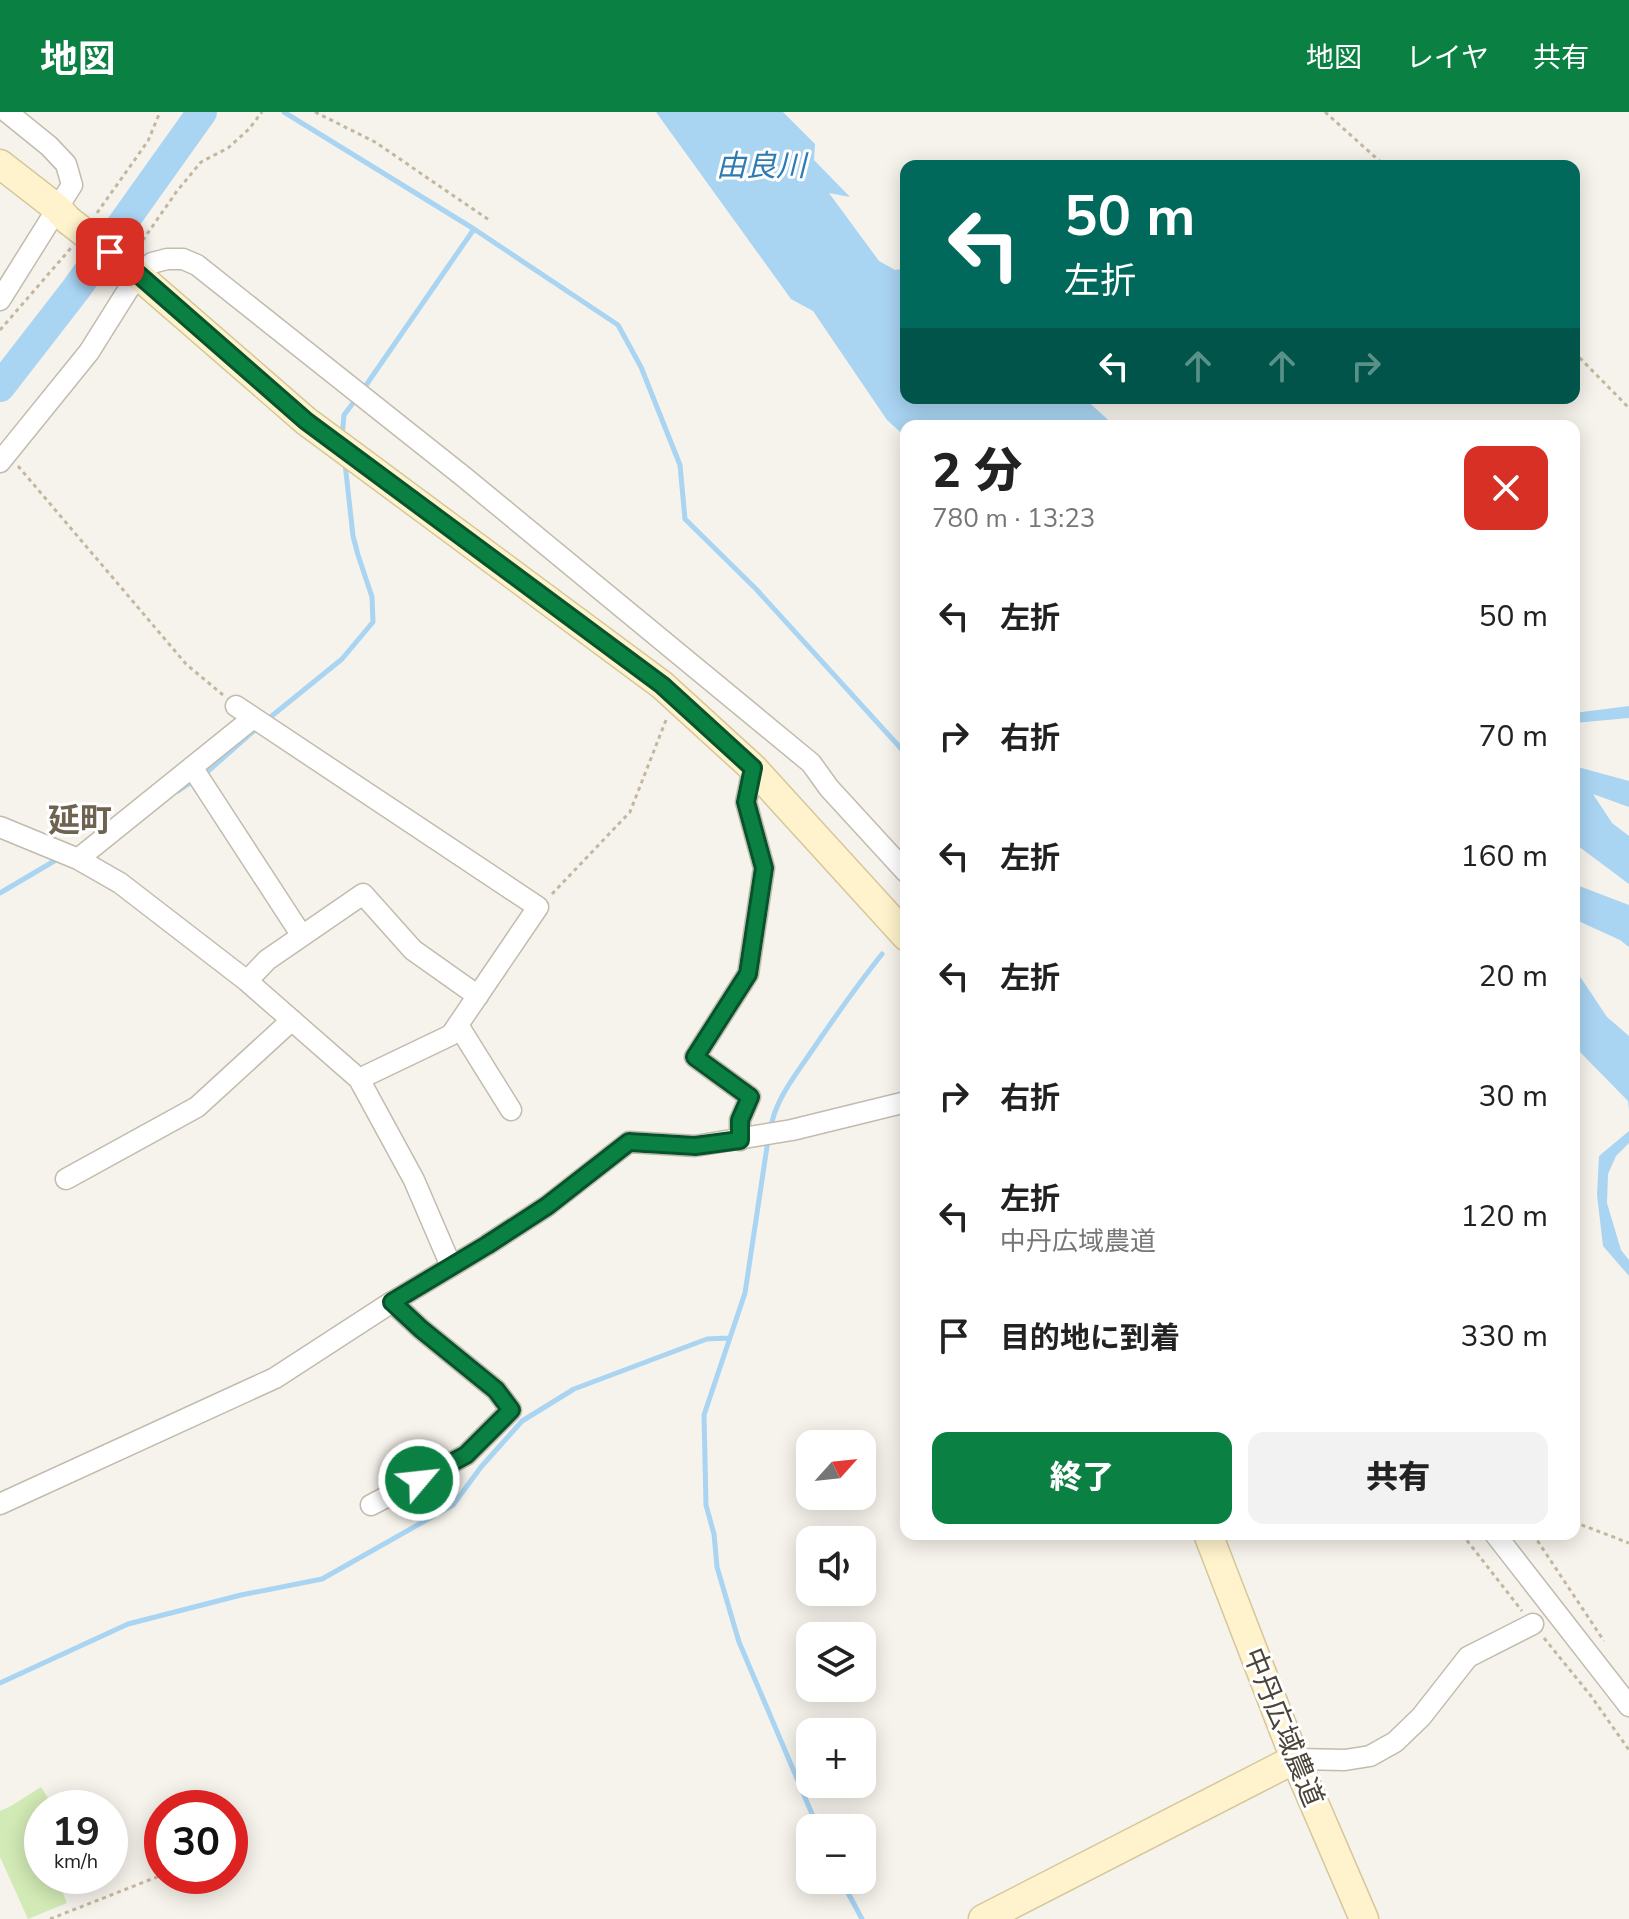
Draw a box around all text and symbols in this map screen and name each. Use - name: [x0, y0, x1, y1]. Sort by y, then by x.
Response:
- text: 地図: [40, 34, 116, 85]
- text: 地図: [1306, 39, 1362, 77]
- text: レイヤ: [1406, 39, 1489, 77]
- text: 共有: [1533, 39, 1589, 77]
- water label: 由良川: [716, 146, 809, 187]
- text: 50 m: [1064, 178, 1195, 255]
- icon: left: [932, 192, 1036, 296]
- pin: [76, 218, 144, 286]
- icon: arrive: [88, 230, 132, 274]
- text: 左折: [1064, 257, 1136, 306]
- icon: left: [1092, 344, 1136, 388]
- icon: ahead: [1176, 344, 1220, 388]
- icon: ahead: [1260, 344, 1304, 388]
- icon: right: [1344, 344, 1388, 388]
- text: 2 分: [932, 438, 1022, 504]
- button: close: [1464, 446, 1548, 530]
- text: 780 m · 13:23: [932, 501, 1095, 536]
- icon: left: [932, 594, 976, 638]
- text: 50 m: [1479, 596, 1548, 637]
- text: 左折: [1000, 598, 1060, 639]
- icon: right: [932, 714, 976, 758]
- text: 70 m: [1479, 716, 1548, 757]
- text: 右折: [1000, 718, 1060, 759]
- district label: 延町: [48, 799, 112, 842]
- icon: left: [932, 834, 976, 878]
- text: 160 m: [1461, 836, 1548, 877]
- text: 左折: [1000, 838, 1060, 879]
- icon: left: [932, 954, 976, 998]
- text: 20 m: [1479, 956, 1548, 997]
- text: 左折: [1000, 958, 1060, 999]
- icon: right: [932, 1074, 976, 1118]
- text: 30 m: [1479, 1076, 1548, 1117]
- text: 右折: [1000, 1078, 1060, 1119]
- text: 左折: [1000, 1179, 1060, 1220]
- icon: left: [932, 1194, 976, 1238]
- text: 120 m: [1461, 1196, 1548, 1237]
- text: 中丹広域農道: [1000, 1224, 1156, 1259]
- icon: arrive: [932, 1314, 976, 1358]
- text: 330 m: [1461, 1316, 1548, 1357]
- text: 目的地に到着: [1000, 1318, 1180, 1359]
- north arrow: [796, 1430, 876, 1510]
- map controls: [796, 1430, 876, 1894]
- button: 終了: [932, 1432, 1232, 1524]
- button: 共有: [1248, 1432, 1548, 1524]
- position arrow: [377, 1438, 461, 1522]
- button: sound: [796, 1526, 876, 1606]
- button: layers: [796, 1622, 876, 1702]
- street label: 中丹広域農道: [1234, 1642, 1332, 1812]
- button: +: [796, 1718, 876, 1798]
- speed limit sign: 30: [144, 1790, 248, 1894]
- text: 19: [52, 1805, 100, 1859]
- button: −: [796, 1814, 876, 1894]
- text: km/h: [54, 1848, 98, 1875]

